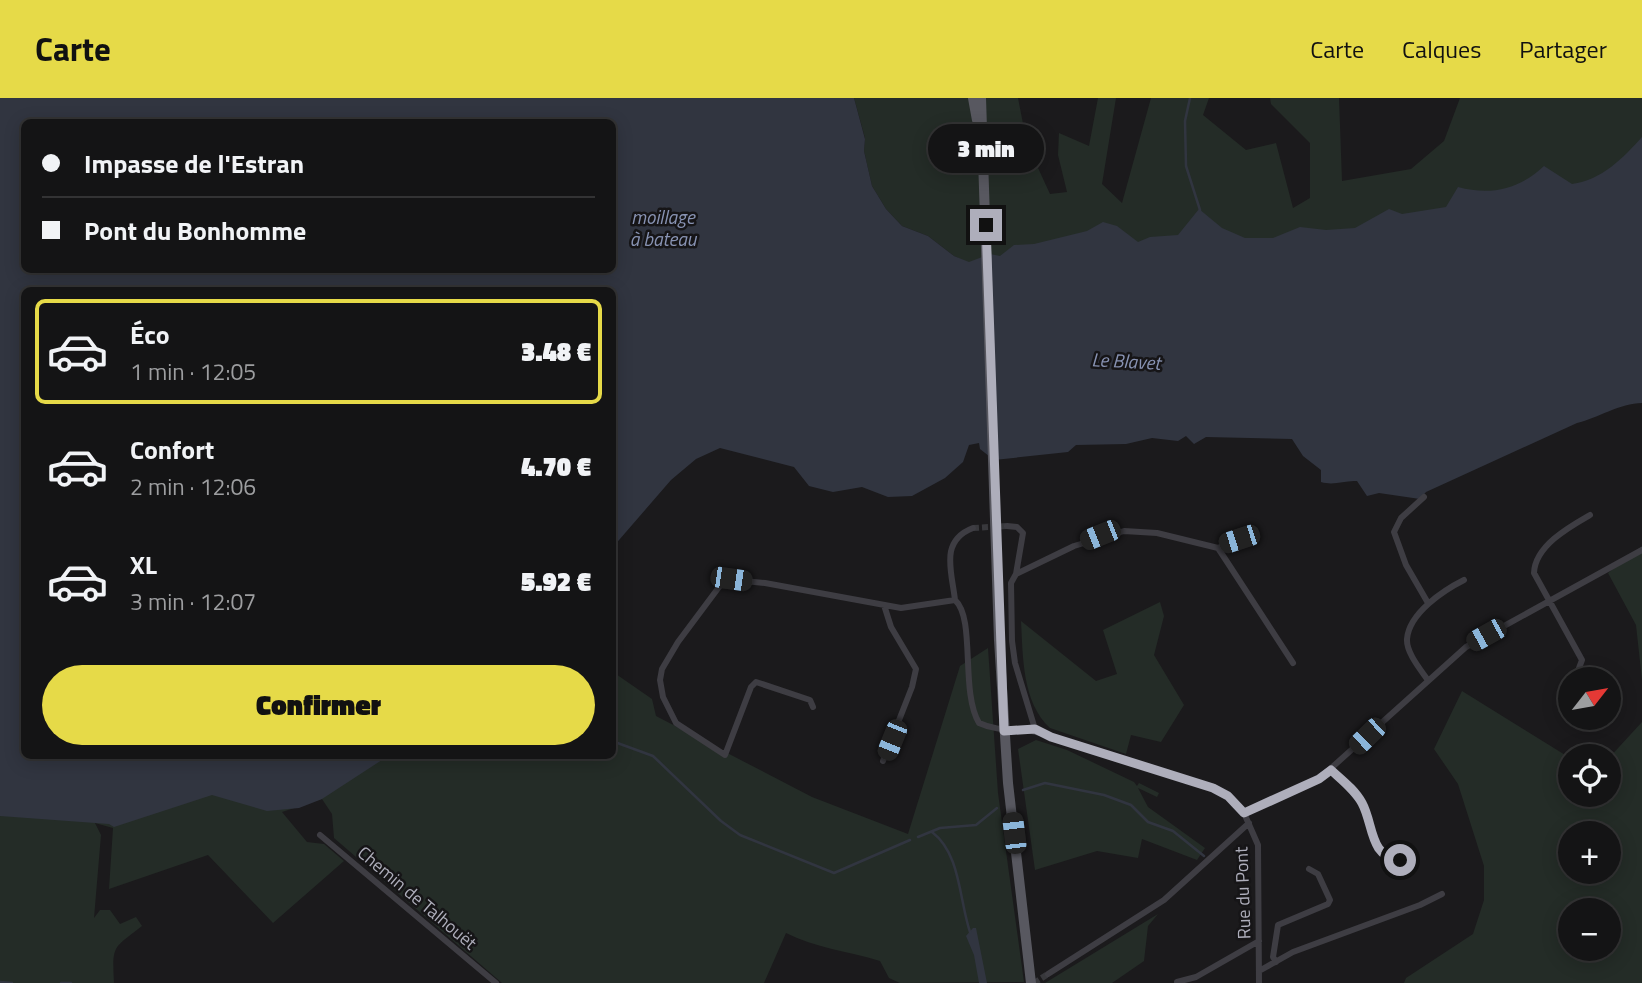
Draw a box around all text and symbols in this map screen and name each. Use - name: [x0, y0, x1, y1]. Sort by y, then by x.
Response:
- text: Carte: [35, 24, 111, 74]
- text: Carte: [1310, 31, 1364, 67]
- text: Calques: [1402, 31, 1481, 67]
- text: Partager: [1519, 31, 1607, 67]
- callout: 3 min: [928, 123, 1044, 172]
- text: 3 min: [957, 131, 1015, 166]
- text: Impasse de l'Estran: [84, 144, 304, 183]
- water label: moillage à bateau: [630, 202, 698, 253]
- route end: [970, 209, 1002, 241]
- text: Pont du Bonhomme: [84, 211, 306, 250]
- text: Éco: [130, 315, 170, 354]
- icon: car: [46, 320, 109, 383]
- text: 3.48 €: [521, 332, 591, 371]
- water label: Le Blavet: [1091, 344, 1163, 377]
- text: 1 min · 12:05: [130, 354, 256, 389]
- text: Confort: [130, 430, 214, 469]
- icon: car: [46, 435, 109, 498]
- text: 4.70 €: [521, 447, 591, 486]
- text: 2 min · 12:06: [130, 469, 256, 504]
- car: [1077, 517, 1124, 553]
- car: [1216, 523, 1263, 555]
- text: XL: [130, 545, 157, 584]
- icon: car: [46, 550, 109, 613]
- text: 5.92 €: [521, 562, 591, 601]
- car: [709, 566, 754, 592]
- text: 3 min · 12:07: [130, 584, 256, 619]
- car: [1463, 616, 1510, 654]
- button: Confirmer: [42, 665, 595, 745]
- north arrow: [1558, 667, 1620, 730]
- map controls: [1558, 667, 1621, 961]
- car: [1345, 714, 1390, 758]
- car: [875, 717, 910, 763]
- button: locate: [1558, 744, 1621, 807]
- car: [1002, 811, 1027, 855]
- button: +: [1558, 821, 1621, 884]
- street label: Chemin de Talhouët: [352, 839, 484, 956]
- route start: [1384, 844, 1416, 876]
- street label: Rue du Pont: [1227, 846, 1258, 940]
- button: −: [1558, 898, 1621, 961]

